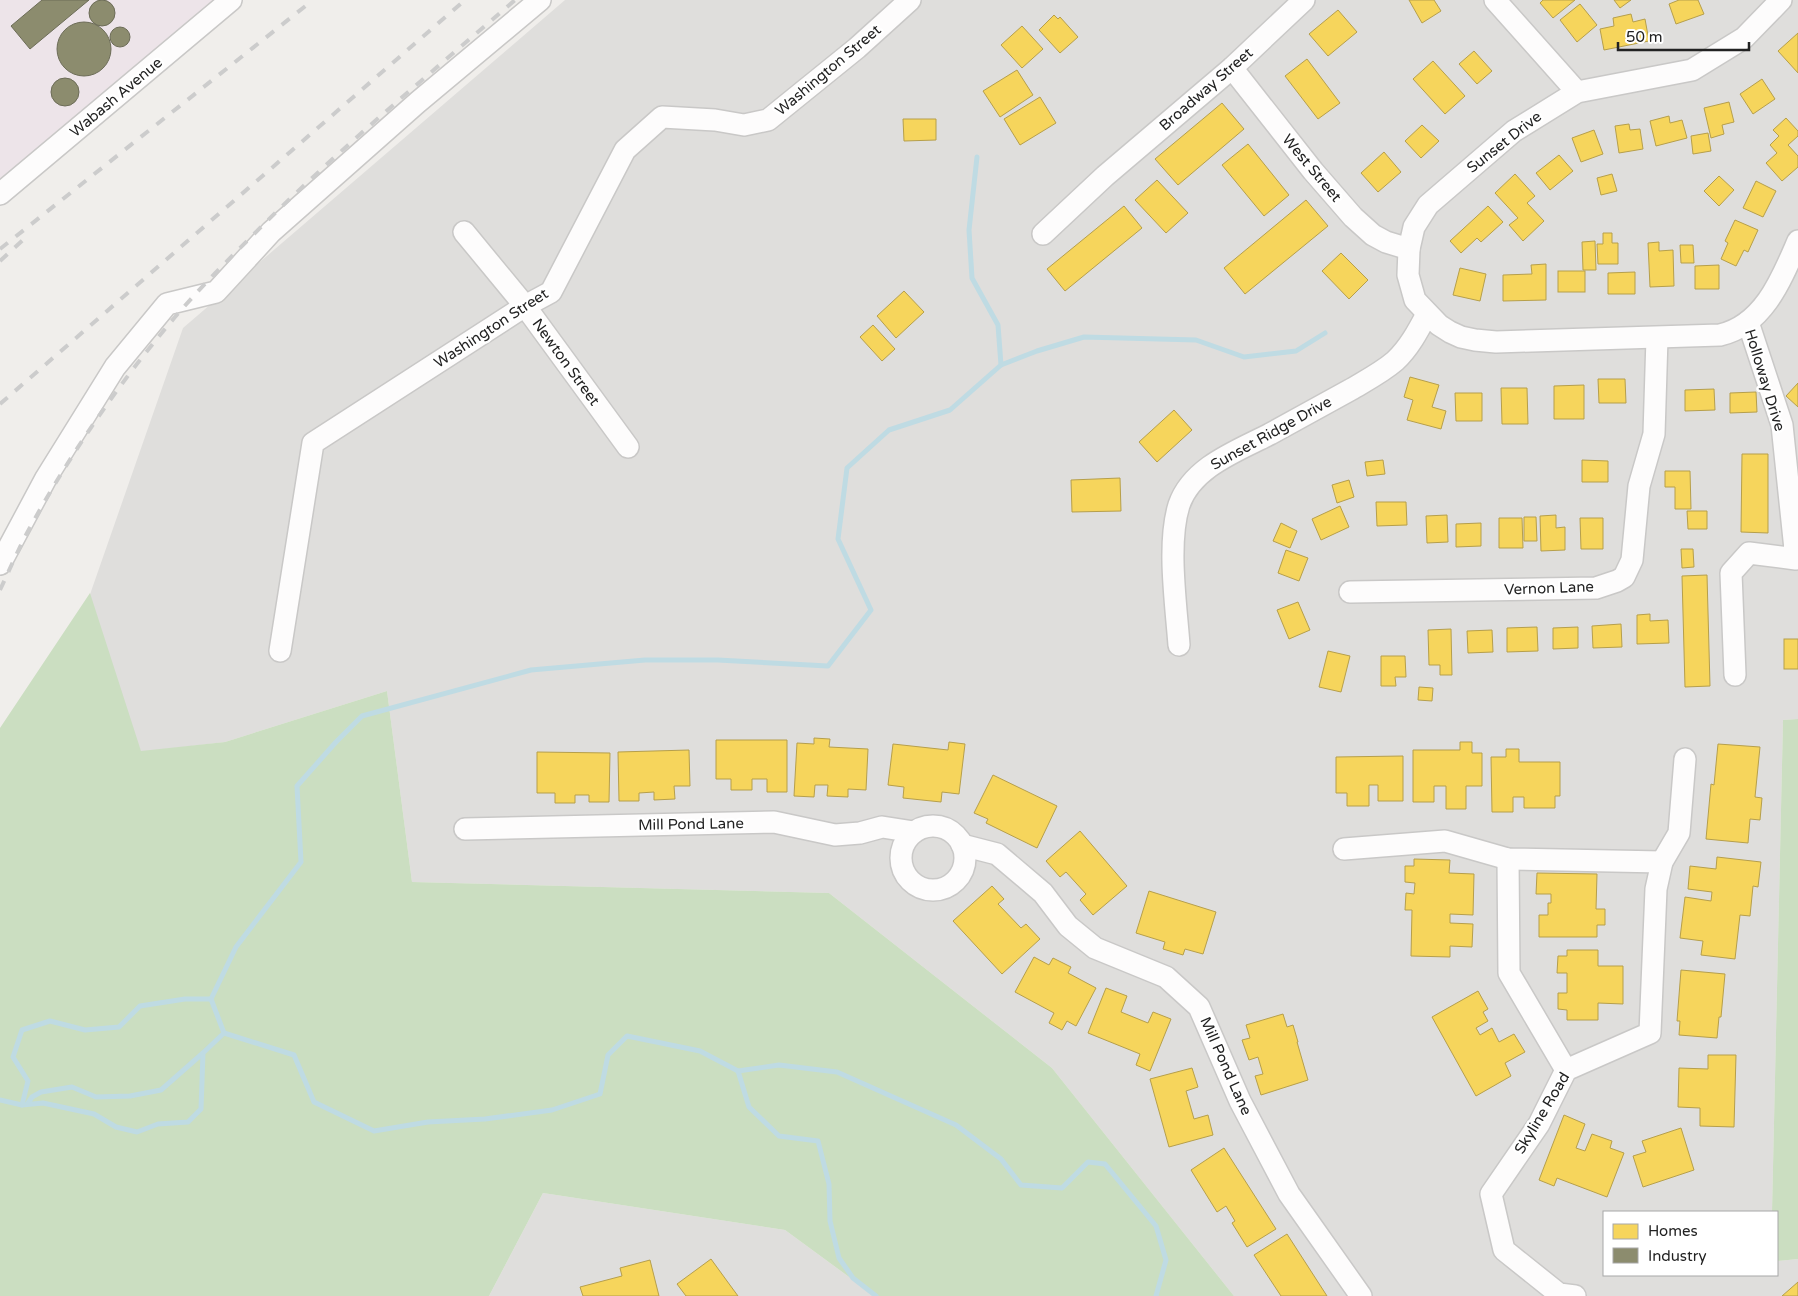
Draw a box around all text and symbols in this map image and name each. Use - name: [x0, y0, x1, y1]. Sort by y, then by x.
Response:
- street label: Washington Street: [772, 20, 885, 119]
- scale bar: [1618, 20, 1749, 52]
- text: 50 m: [1626, 28, 1663, 46]
- street label: Broadway Street: [1156, 43, 1257, 134]
- street label: Wabash Avenue: [66, 53, 166, 141]
- street label: Sunset Drive: [1463, 107, 1545, 177]
- street label: West Street: [1279, 131, 1346, 206]
- street label: Washington Street: [431, 284, 552, 372]
- street label: Newton Street: [528, 315, 604, 409]
- street label: Holloway Drive: [1741, 327, 1789, 433]
- street label: Sunset Ridge Drive: [1207, 392, 1335, 474]
- street label: Vernon Lane: [1504, 577, 1594, 599]
- street label: Mill Pond Lane: [638, 814, 744, 834]
- street label: Mill Pond Lane: [1196, 1014, 1256, 1118]
- street label: Skyline Road: [1511, 1069, 1573, 1157]
- legend: [1603, 1211, 1778, 1276]
- text: Homes: [1648, 1222, 1698, 1240]
- text: Industry: [1648, 1247, 1707, 1265]

